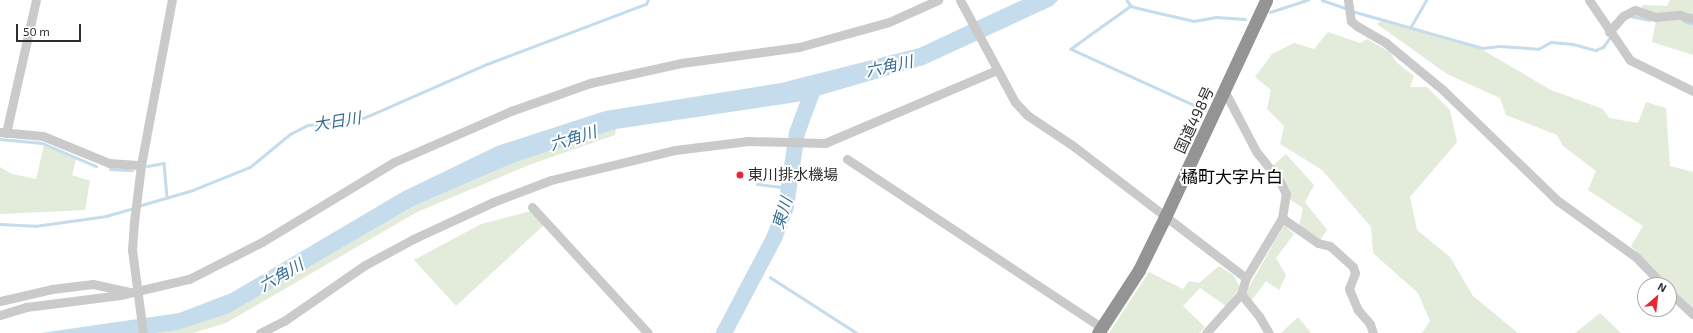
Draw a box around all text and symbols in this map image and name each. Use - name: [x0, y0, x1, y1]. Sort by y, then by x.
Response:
- scale bar: [18, 16, 83, 42]
- text: 50 m: [23, 24, 50, 38]
- water label: 六角川: [864, 52, 914, 80]
- street label: 国道498号: [1171, 84, 1217, 156]
- water label: 大日川: [312, 108, 362, 134]
- water label: 六角川: [547, 122, 599, 154]
- place label: 東川排水機場: [748, 166, 838, 184]
- district label: 橘町大字片白: [1181, 167, 1283, 187]
- marker: 東川排水機場: [735, 170, 745, 180]
- water label: 東川: [768, 195, 796, 231]
- water label: 六角川: [255, 255, 307, 295]
- north arrow: [1637, 277, 1677, 317]
- text: N: [1656, 279, 1669, 294]

